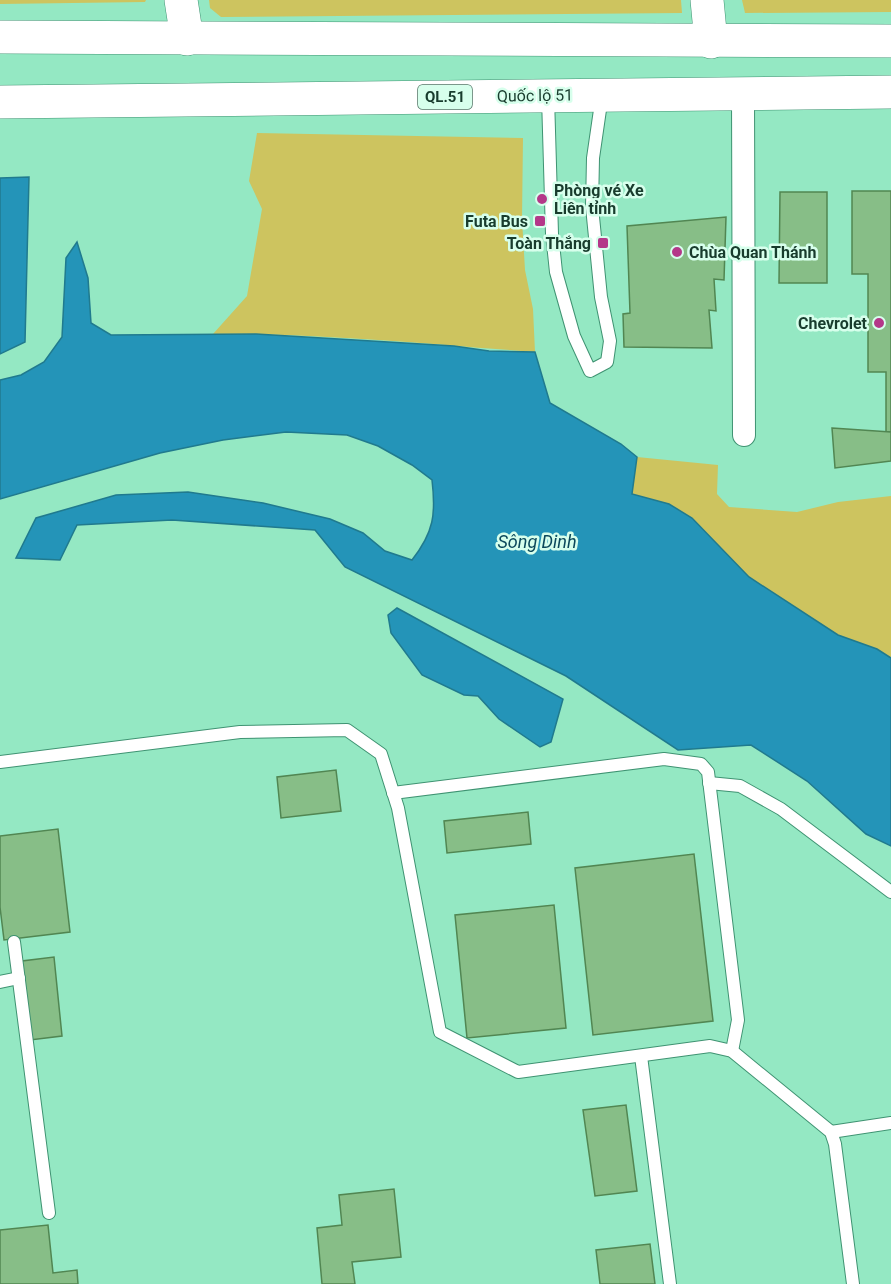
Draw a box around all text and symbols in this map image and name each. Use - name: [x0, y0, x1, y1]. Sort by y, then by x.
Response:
- road number: QL.51: [418, 85, 472, 109]
- street label: Quốc lộ 51: [497, 85, 573, 106]
- place label: Phòng vé Xe Liên tỉnh: [554, 181, 644, 218]
- marker: Phòng vé Xe Liên tỉnh: [535, 192, 549, 206]
- place label: Futa Bus: [465, 212, 528, 231]
- marker: Futa Bus: [533, 214, 547, 228]
- place label: Toàn Thắng: [507, 234, 591, 253]
- marker: Toàn Thắng: [596, 236, 610, 250]
- place label: Chùa Quan Thánh: [689, 243, 816, 262]
- marker: Chùa Quan Thánh: [670, 245, 684, 259]
- place label: Chevrolet: [798, 314, 868, 333]
- marker: Chevrolet: [872, 316, 886, 330]
- water label: Sông Dinh: [497, 531, 577, 552]

